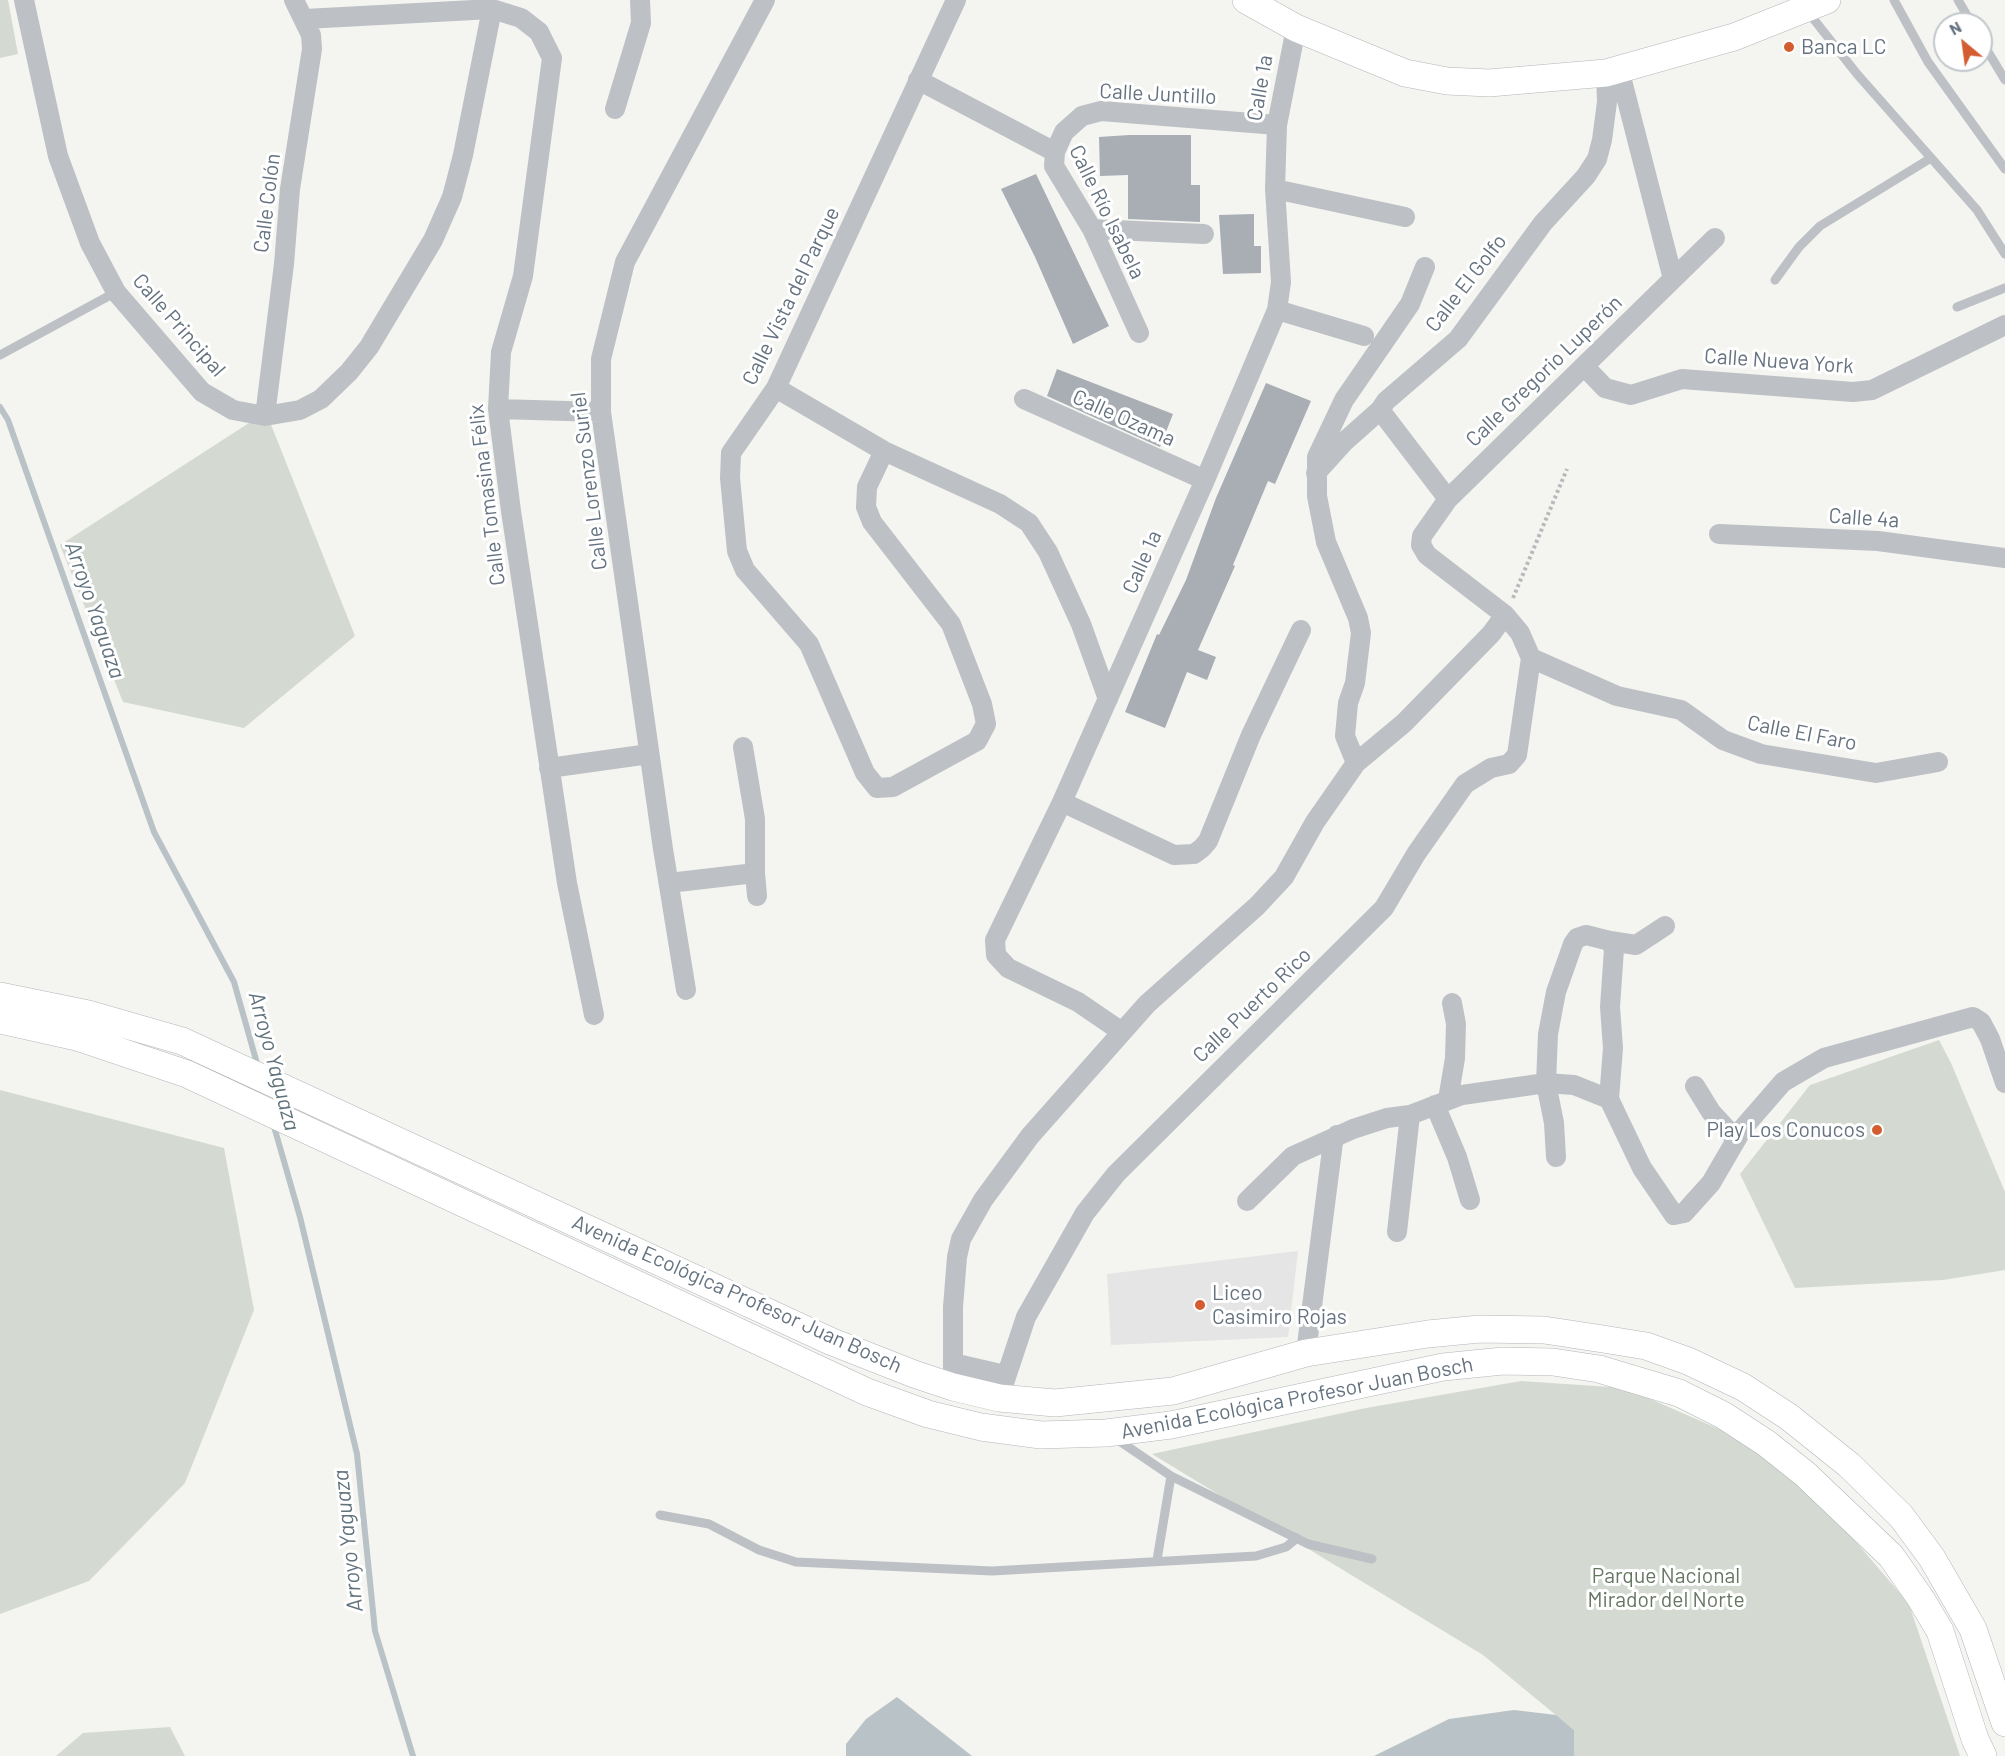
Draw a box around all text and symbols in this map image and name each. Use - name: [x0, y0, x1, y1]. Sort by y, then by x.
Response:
- north arrow: [1933, 12, 1993, 72]
- text: N: [1946, 17, 1964, 38]
- place label: Banca LC: [1801, 34, 1886, 60]
- marker: Banca LC: [1782, 40, 1796, 54]
- street label: Calle 1a: [1242, 53, 1278, 123]
- street label: Calle Juntillo: [1099, 78, 1217, 110]
- street label: Calle Río Isabela: [1064, 141, 1150, 283]
- street label: Calle Colón: [248, 152, 286, 254]
- street label: Calle Vista del Parque: [737, 203, 845, 389]
- street label: Calle El Golfo: [1420, 229, 1512, 337]
- street label: Calle Principal: [127, 268, 231, 382]
- street label: Calle Gregorio Luperón: [1461, 290, 1627, 452]
- street label: Calle Nueva York: [1703, 343, 1855, 379]
- street label: Calle Ozama: [1069, 384, 1179, 452]
- street label: Calle Lorenzo Suriel: [566, 390, 612, 572]
- street label: Calle Tomasina Félix: [463, 403, 511, 587]
- street label: Calle 4a: [1828, 503, 1900, 533]
- street label: Calle 1a: [1117, 527, 1167, 597]
- water label: Arroyo Yaguaza: [59, 538, 131, 682]
- street label: Calle El Faro: [1745, 710, 1859, 756]
- street label: Calle Puerto Rico: [1188, 942, 1316, 1068]
- water label: Arroyo Yaguaza: [243, 989, 305, 1133]
- place label: Play Los Conucos: [1706, 1117, 1865, 1143]
- marker: Play Los Conucos: [1870, 1123, 1884, 1137]
- street label: Avenida Ecológica Profesor Juan Bosch: [568, 1210, 906, 1378]
- place label: Liceo Casimiro Rojas: [1212, 1280, 1347, 1330]
- marker: Liceo Casimiro Rojas: [1193, 1298, 1207, 1312]
- street label: Avenida Ecológica Profesor Juan Bosch: [1119, 1351, 1475, 1445]
- water label: Arroyo Yaguaza: [327, 1469, 369, 1613]
- park label: Parque Nacional Mirador del Norte: [1587, 1563, 1745, 1613]

